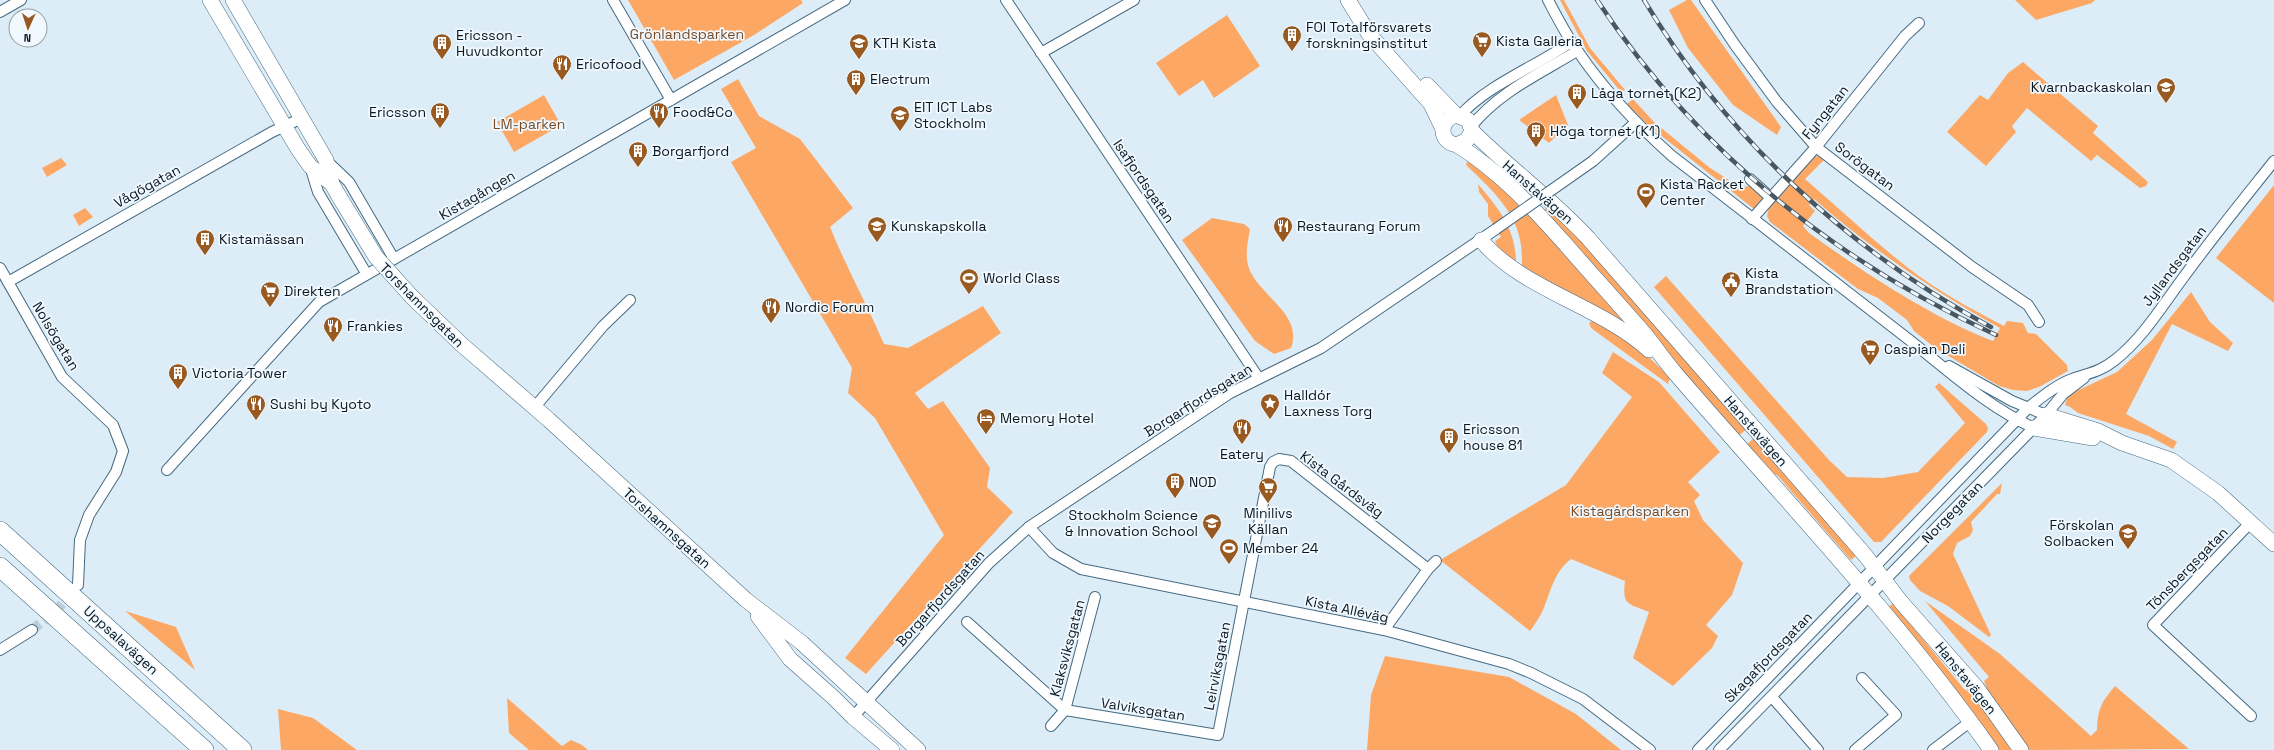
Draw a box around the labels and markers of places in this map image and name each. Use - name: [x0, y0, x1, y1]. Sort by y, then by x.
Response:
- place label: FOI Totalförsvarets forskningsinstitut: [1306, 18, 1432, 52]
- building icon: FOI Totalförsvarets forskningsinstitut: [1281, 24, 1303, 52]
- place label: Ericsson - Huvudkontor: [456, 26, 543, 60]
- supermarket icon: Kista Galleria: [1471, 30, 1493, 58]
- building icon: Ericsson - Huvudkontor: [431, 32, 453, 60]
- school or university icon: KTH Kista: [848, 32, 870, 60]
- place label: Kista Galleria: [1496, 32, 1582, 50]
- place label: KTH Kista: [873, 34, 936, 52]
- restaurant icon: Ericofood: [551, 53, 573, 81]
- place label: Ericofood: [576, 55, 642, 73]
- building icon: Electrum: [845, 68, 867, 96]
- place label: Electrum: [870, 70, 930, 88]
- school or university icon: Kvarnbackaskolan: [2155, 76, 2177, 104]
- place label: Kvarnbackaskolan: [2031, 78, 2152, 96]
- building icon: Låga tornet (K2): [1566, 82, 1588, 110]
- place label: Låga tornet (K2): [1591, 84, 1701, 102]
- place label: EIT ICT Labs Stockholm: [914, 98, 993, 132]
- building icon: Ericsson: [429, 101, 451, 129]
- restaurant icon: Food&Co: [648, 101, 670, 129]
- place label: Ericsson: [369, 103, 426, 121]
- place label: Food&Co: [673, 103, 733, 121]
- school or university icon: EIT ICT Labs Stockholm: [889, 104, 911, 132]
- building icon: Höga tornet (K1): [1525, 120, 1547, 148]
- place label: Höga tornet (K1): [1550, 122, 1660, 140]
- building icon: Borgarfjord: [627, 140, 649, 168]
- place label: Borgarfjord: [652, 142, 729, 160]
- place label: Kista Racket Center: [1660, 175, 1744, 209]
- sports icon: Kista Racket Center: [1635, 181, 1657, 209]
- school or university icon: Kunskapskolla: [866, 215, 888, 243]
- restaurant icon: Restaurang Forum: [1272, 215, 1294, 243]
- place label: Kunskapskolla: [891, 217, 986, 235]
- place label: Restaurang Forum: [1297, 217, 1420, 235]
- building icon: Kistamässan: [194, 228, 216, 256]
- place label: Kistamässan: [219, 230, 304, 248]
- place label: Kista Brandstation: [1745, 264, 1833, 298]
- sports icon: World Class: [958, 267, 980, 295]
- place label: World Class: [983, 269, 1060, 287]
- public building icon: Kista Brandstation: [1720, 270, 1742, 298]
- supermarket icon: Direkten: [259, 280, 281, 308]
- place label: Direkten: [284, 282, 341, 300]
- restaurant icon: Nordic Forum: [760, 296, 782, 324]
- place label: Nordic Forum: [785, 298, 874, 316]
- restaurant icon: Frankies: [322, 315, 344, 343]
- place label: Frankies: [347, 317, 403, 335]
- supermarket icon: Caspian Deli: [1859, 338, 1881, 366]
- place label: Caspian Deli: [1884, 340, 1965, 358]
- building icon: Victoria Tower: [167, 362, 189, 390]
- place label: Victoria Tower: [192, 364, 287, 382]
- place label: Halldór Laxness Torg: [1284, 386, 1372, 420]
- place icon: Halldór Laxness Torg: [1259, 392, 1281, 420]
- restaurant icon: Sushi by Kyoto: [245, 393, 267, 421]
- place label: Sushi by Kyoto: [270, 395, 372, 413]
- hotel icon: Memory Hotel: [975, 407, 997, 435]
- place label: Memory Hotel: [1000, 409, 1094, 427]
- restaurant icon: Eatery: [1231, 417, 1253, 445]
- place label: Ericsson house 81: [1463, 420, 1523, 454]
- building icon: Ericsson house 81: [1438, 426, 1460, 454]
- place label: Eatery: [1220, 445, 1264, 463]
- building icon: NOD: [1164, 471, 1186, 499]
- place label: NOD: [1189, 473, 1217, 491]
- supermarket icon: Minilivs Källan: [1257, 476, 1279, 504]
- place label: Minilivs Källan: [1243, 504, 1293, 538]
- place label: Stockholm Science & Innovation School: [1065, 506, 1198, 540]
- school or university icon: Stockholm Science & Innovation School: [1201, 512, 1223, 540]
- place label: Förskolan Solbacken: [2044, 516, 2114, 550]
- school or university icon: Förskolan Solbacken: [2117, 522, 2139, 550]
- sports icon: Member 24: [1218, 537, 1240, 565]
- place label: Member 24: [1243, 539, 1319, 557]

